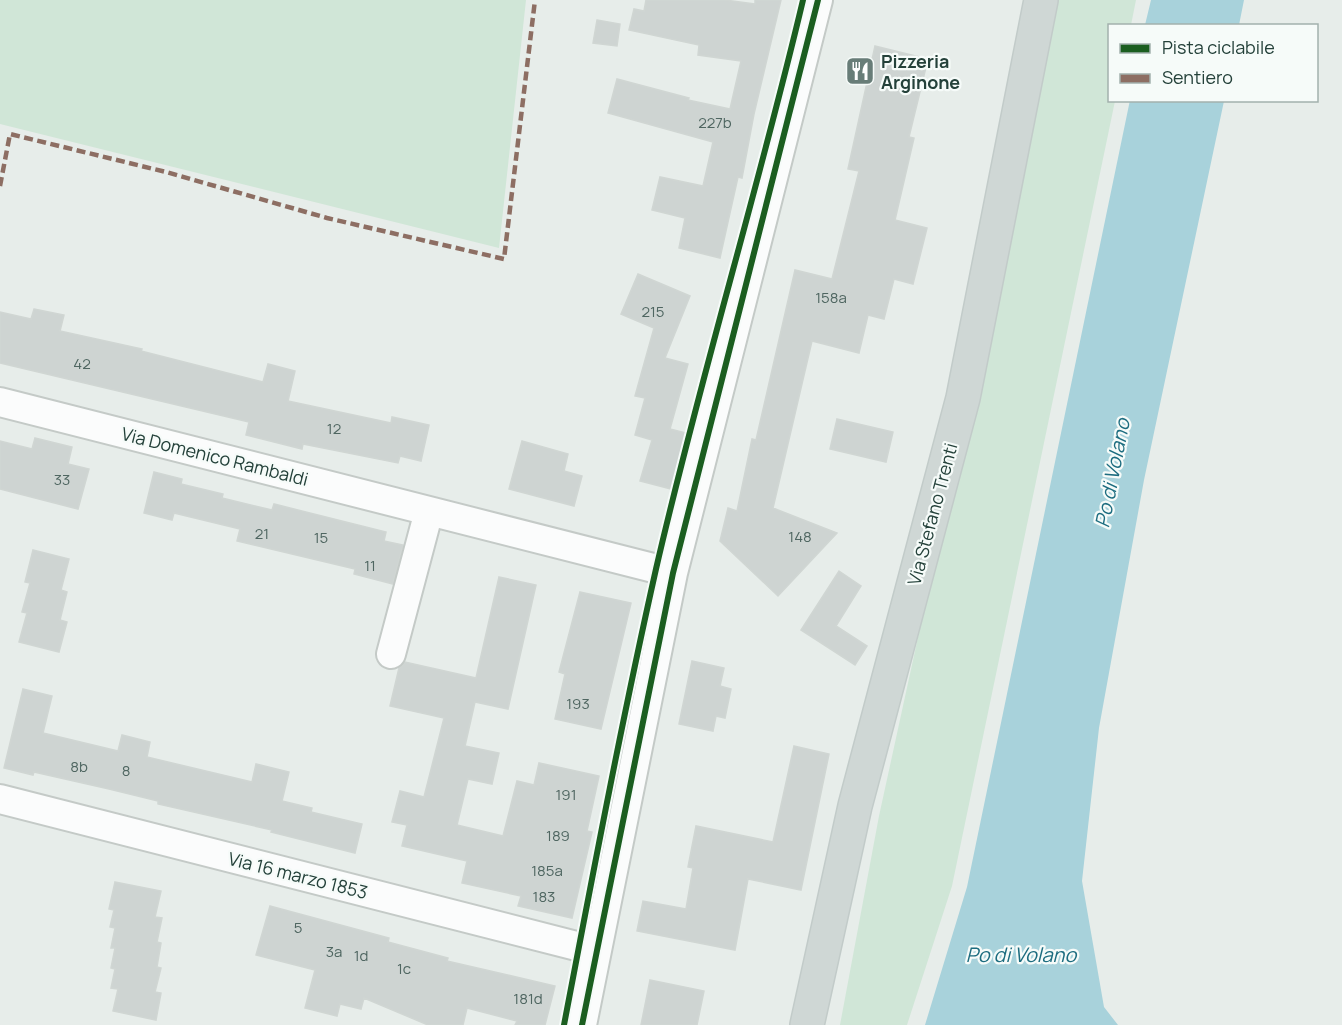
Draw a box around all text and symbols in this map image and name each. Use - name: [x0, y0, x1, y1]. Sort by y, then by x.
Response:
- legend: [1108, 24, 1318, 102]
- text: Pista ciclabile: [1162, 35, 1275, 59]
- place label: Pizzeria Arginone: [881, 49, 960, 94]
- restaurant icon: Pizzeria Arginone: [844, 55, 876, 87]
- text: Sentiero: [1162, 65, 1233, 89]
- house number: 227b: [698, 112, 732, 133]
- house number: 158a: [815, 287, 847, 308]
- house number: 215: [641, 301, 665, 322]
- house number: 42: [73, 353, 91, 374]
- water label: Po di Volano: [1088, 415, 1136, 530]
- house number: 12: [327, 418, 341, 439]
- street label: Via Domenico Rambaldi: [119, 421, 311, 491]
- street label: Via Stefano Trenti: [901, 440, 963, 588]
- house number: 33: [54, 469, 70, 490]
- house number: 21: [255, 523, 269, 544]
- house number: 148: [788, 526, 812, 547]
- house number: 15: [314, 527, 328, 548]
- house number: 11: [364, 555, 376, 576]
- house number: 193: [566, 693, 590, 714]
- house number: 8b: [70, 756, 88, 777]
- house number: 8: [122, 760, 130, 781]
- house number: 191: [555, 784, 577, 805]
- house number: 189: [546, 825, 570, 846]
- street label: Via 16 marzo 1853: [226, 846, 370, 904]
- house number: 185a: [531, 860, 563, 881]
- house number: 183: [533, 886, 555, 907]
- house number: 5: [294, 917, 302, 938]
- house number: 3a: [326, 941, 342, 962]
- water label: Po di Volano: [966, 941, 1077, 968]
- house number: 1d: [354, 945, 368, 966]
- house number: 1c: [397, 958, 411, 979]
- house number: 181d: [513, 988, 543, 1009]

